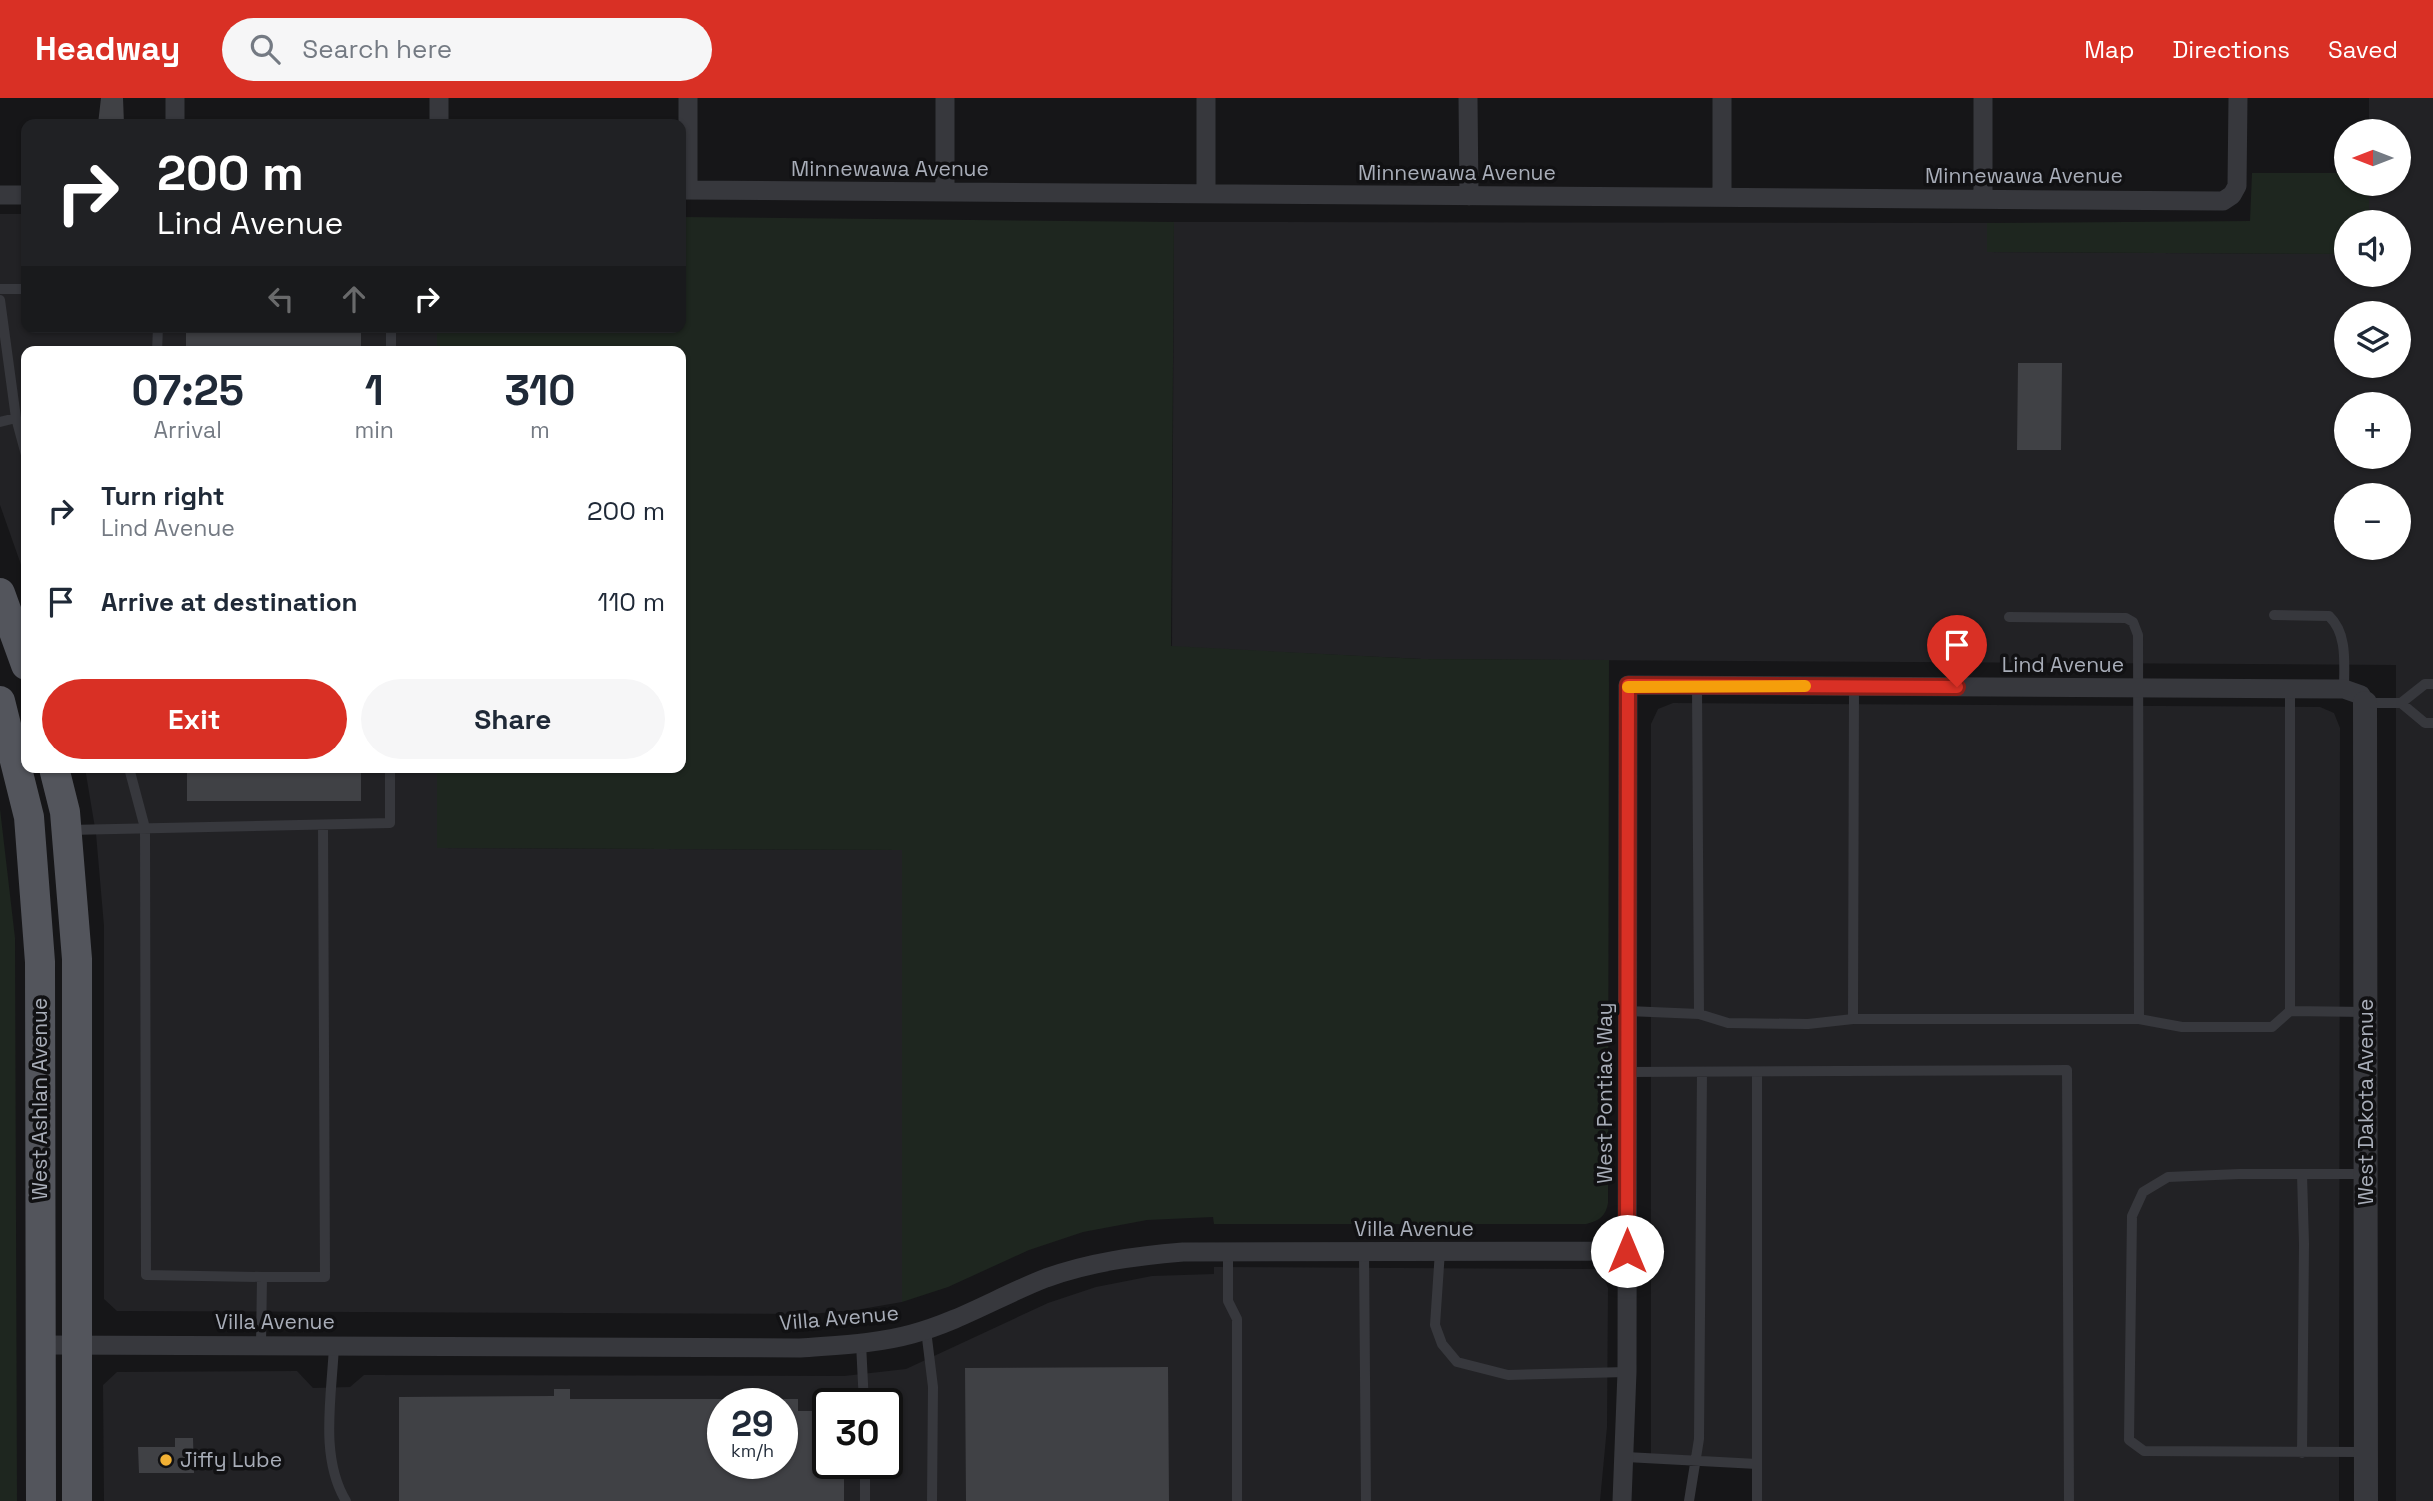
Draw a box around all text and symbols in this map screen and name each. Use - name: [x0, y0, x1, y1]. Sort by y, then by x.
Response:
- search box: [222, 18, 712, 81]
- text: Headway: [35, 28, 180, 70]
- icon: search: [246, 30, 284, 68]
- text: Search here: [302, 32, 452, 66]
- text: Map: [2084, 34, 2134, 65]
- text: Directions: [2172, 34, 2290, 65]
- text: Saved: [2328, 34, 2398, 65]
- north arrow: [2334, 119, 2412, 196]
- map controls: [2334, 119, 2411, 560]
- text: 200 m: [157, 142, 304, 204]
- icon: right: [42, 147, 133, 238]
- street label: Minnewawa Avenue: [791, 155, 989, 182]
- street label: Minnewawa Avenue: [1358, 159, 1556, 186]
- street label: Minnewawa Avenue: [1925, 162, 2123, 189]
- text: Lind Avenue: [157, 203, 343, 243]
- button: sound: [2334, 210, 2411, 287]
- icon: left: [262, 280, 300, 318]
- icon: ahead: [335, 280, 373, 318]
- icon: right: [408, 280, 446, 318]
- button: layers: [2334, 301, 2411, 378]
- text: 07:25: [132, 364, 244, 417]
- text: 1: [365, 364, 384, 417]
- text: 310: [504, 364, 575, 417]
- button: +: [2334, 392, 2411, 469]
- text: Arrival: [154, 415, 222, 445]
- text: min: [354, 415, 394, 445]
- text: m: [530, 415, 550, 445]
- text: Turn right: [101, 479, 225, 513]
- button: −: [2334, 483, 2411, 560]
- icon: right: [42, 492, 80, 530]
- text: 200 m: [587, 494, 665, 528]
- text: Lind Avenue: [101, 513, 235, 543]
- icon: arrive: [42, 583, 80, 621]
- text: Arrive at destination: [101, 585, 358, 619]
- text: 110 m: [598, 585, 665, 619]
- pin: [1927, 615, 1987, 687]
- icon: arrive: [1938, 626, 1976, 664]
- street label: Lind Avenue: [2002, 651, 2124, 678]
- button: Exit: [42, 679, 347, 759]
- button: Share: [361, 679, 665, 759]
- street label: West Ashlan Avenue: [26, 998, 53, 1200]
- street label: West Dakota Avenue: [2352, 999, 2379, 1205]
- street label: West Pontiac Way: [1591, 1002, 1618, 1184]
- position arrow: [1590, 1214, 1664, 1288]
- street label: Villa Avenue: [1354, 1215, 1474, 1242]
- street label: Villa Avenue: [778, 1299, 900, 1336]
- street label: Villa Avenue: [215, 1308, 335, 1335]
- speed limit sign: 30: [812, 1388, 903, 1479]
- text: 29: [731, 1402, 774, 1446]
- text: km/h: [731, 1439, 774, 1462]
- place label: Jiffy Lube: [180, 1446, 282, 1473]
- marker: Jiffy Lube: [158, 1452, 174, 1468]

